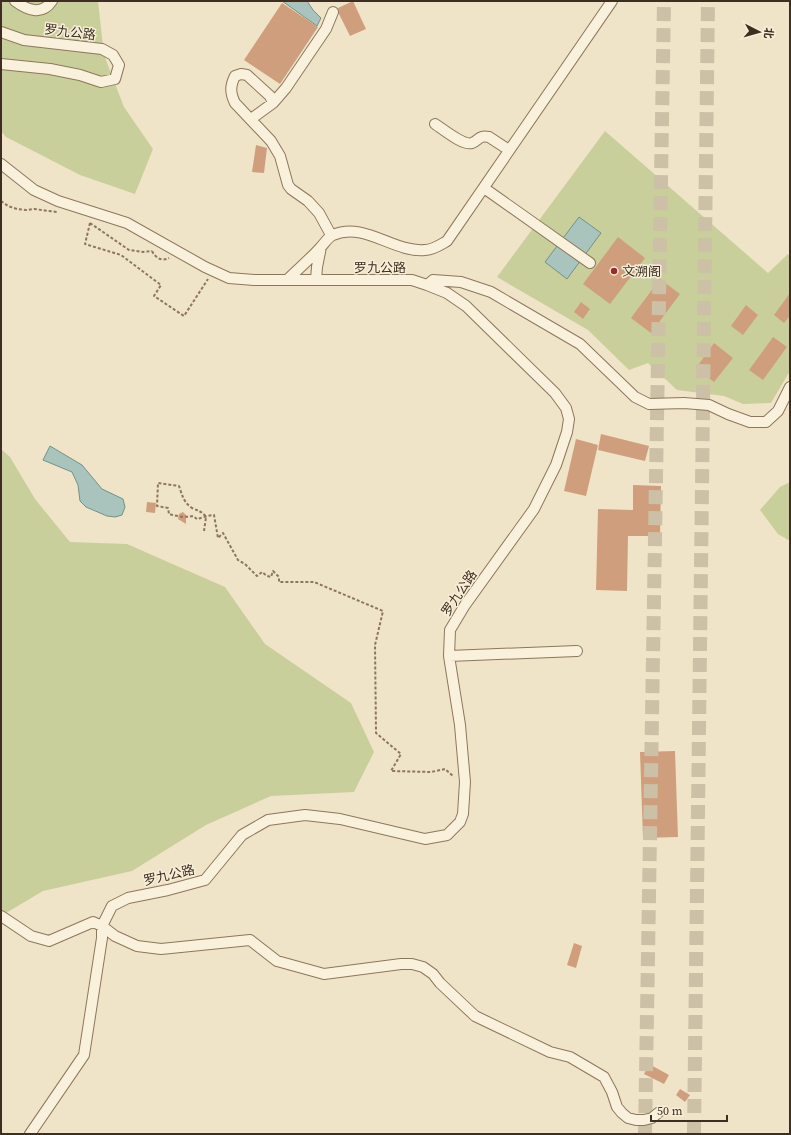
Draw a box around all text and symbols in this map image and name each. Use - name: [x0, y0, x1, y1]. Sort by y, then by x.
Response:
- north arrow: [739, 12, 779, 52]
- street label: 罗九公路: [43, 20, 97, 44]
- text: 北: [760, 27, 776, 39]
- street label: 罗九公路: [354, 259, 406, 276]
- place label: 文溯阁: [622, 263, 661, 280]
- marker: 文溯阁: [609, 266, 619, 276]
- street label: 罗九公路: [437, 567, 481, 619]
- street label: 罗九公路: [142, 861, 196, 889]
- scale bar: [651, 1097, 727, 1123]
- text: 50 m: [657, 1103, 683, 1119]

